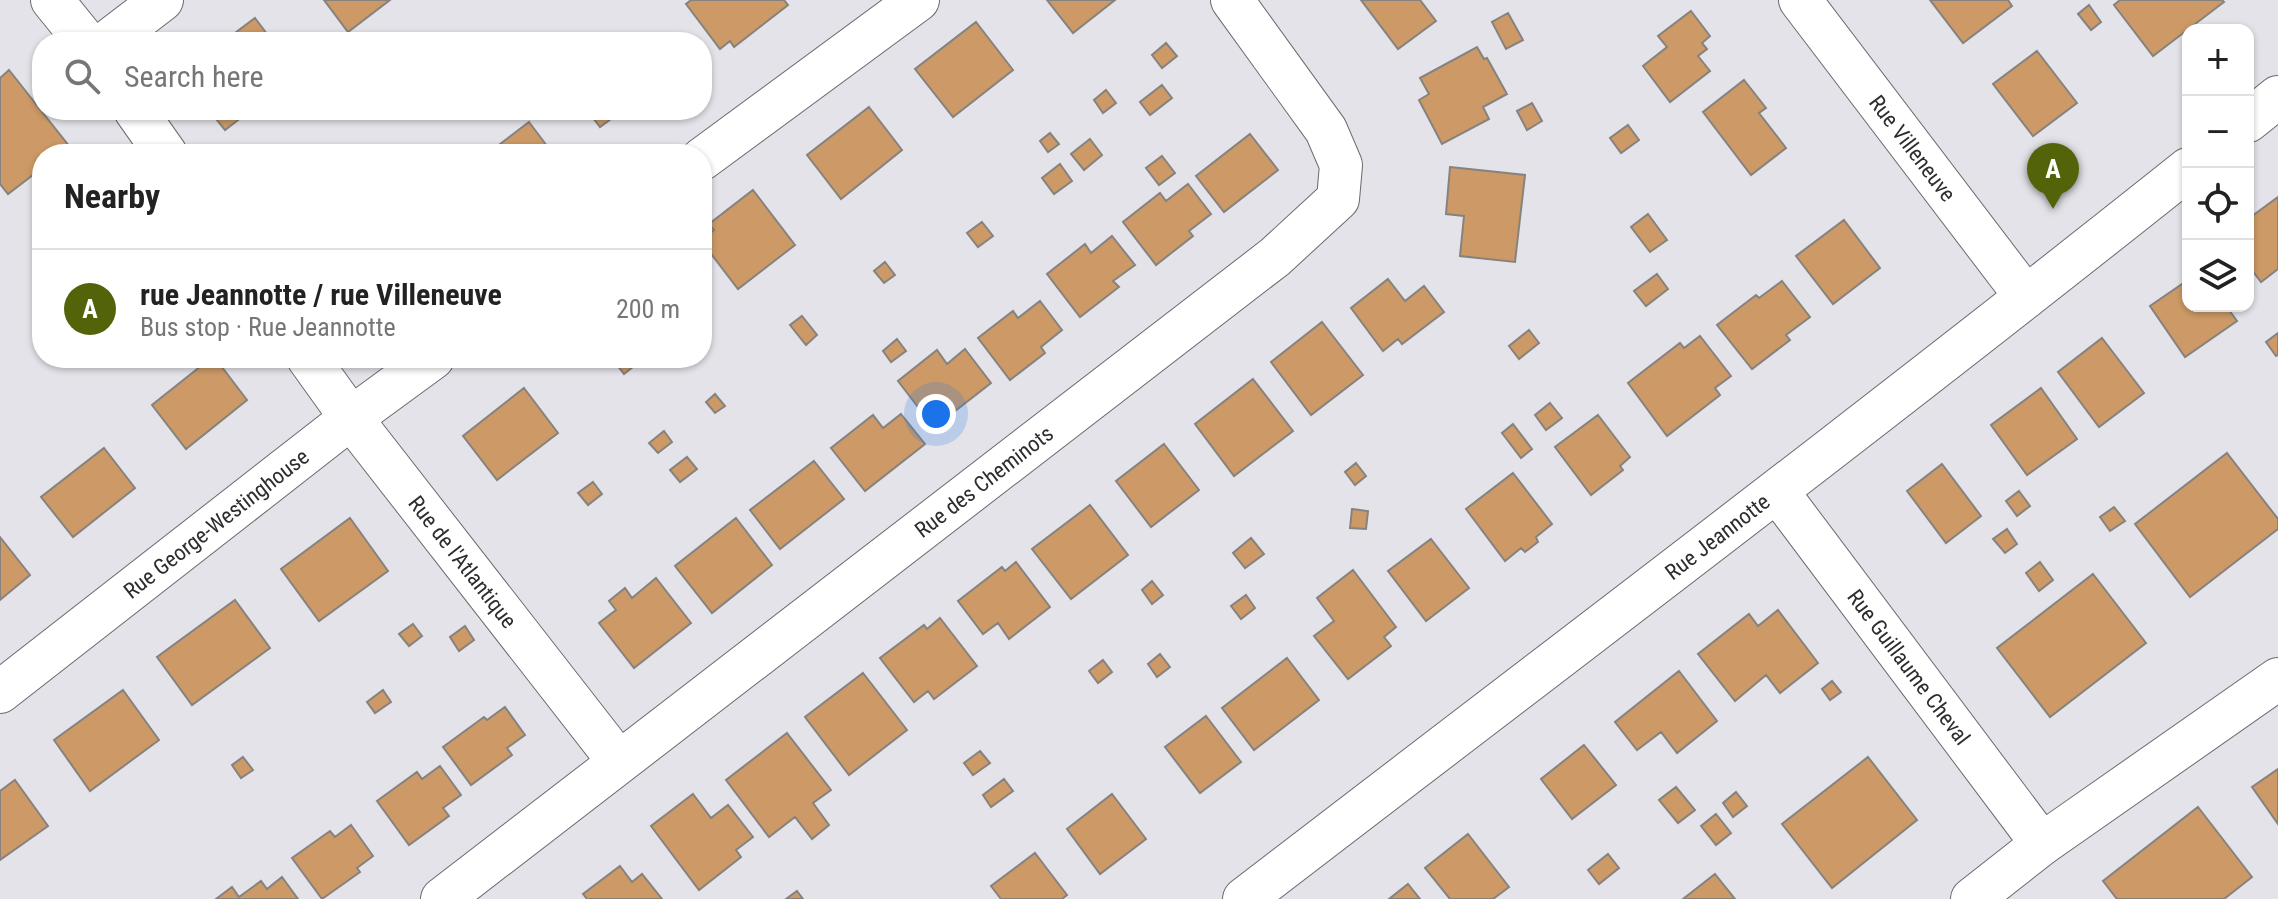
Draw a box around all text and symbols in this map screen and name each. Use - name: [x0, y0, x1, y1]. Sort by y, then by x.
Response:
- map controls: [2182, 24, 2254, 312]
- button: +: [2182, 24, 2254, 96]
- search box: [32, 32, 712, 120]
- icon: search: [60, 54, 104, 98]
- text: Search here: [124, 59, 264, 94]
- street label: Rue Villeneuve: [1864, 90, 1961, 206]
- button: −: [2182, 96, 2254, 168]
- pin: A: [2027, 143, 2079, 209]
- button: locate: [2182, 168, 2254, 240]
- text: Nearby: [64, 176, 160, 216]
- button: layers: [2182, 240, 2254, 312]
- text: rue Jeannotte / rue Villeneuve: [140, 277, 502, 312]
- text: A: [82, 294, 98, 324]
- text: 200 m: [616, 294, 680, 324]
- text: Bus stop · Rue Jeannotte: [140, 312, 396, 342]
- your location: [916, 394, 956, 434]
- street label: Rue des Cheminots: [910, 420, 1058, 542]
- street label: Rue George-Westinghouse: [119, 443, 313, 603]
- street label: Rue Jeannotte: [1660, 489, 1774, 585]
- street label: Rue de l'Atlantique: [404, 491, 522, 633]
- street label: Rue Guillaume Cheval: [1843, 584, 1975, 750]

